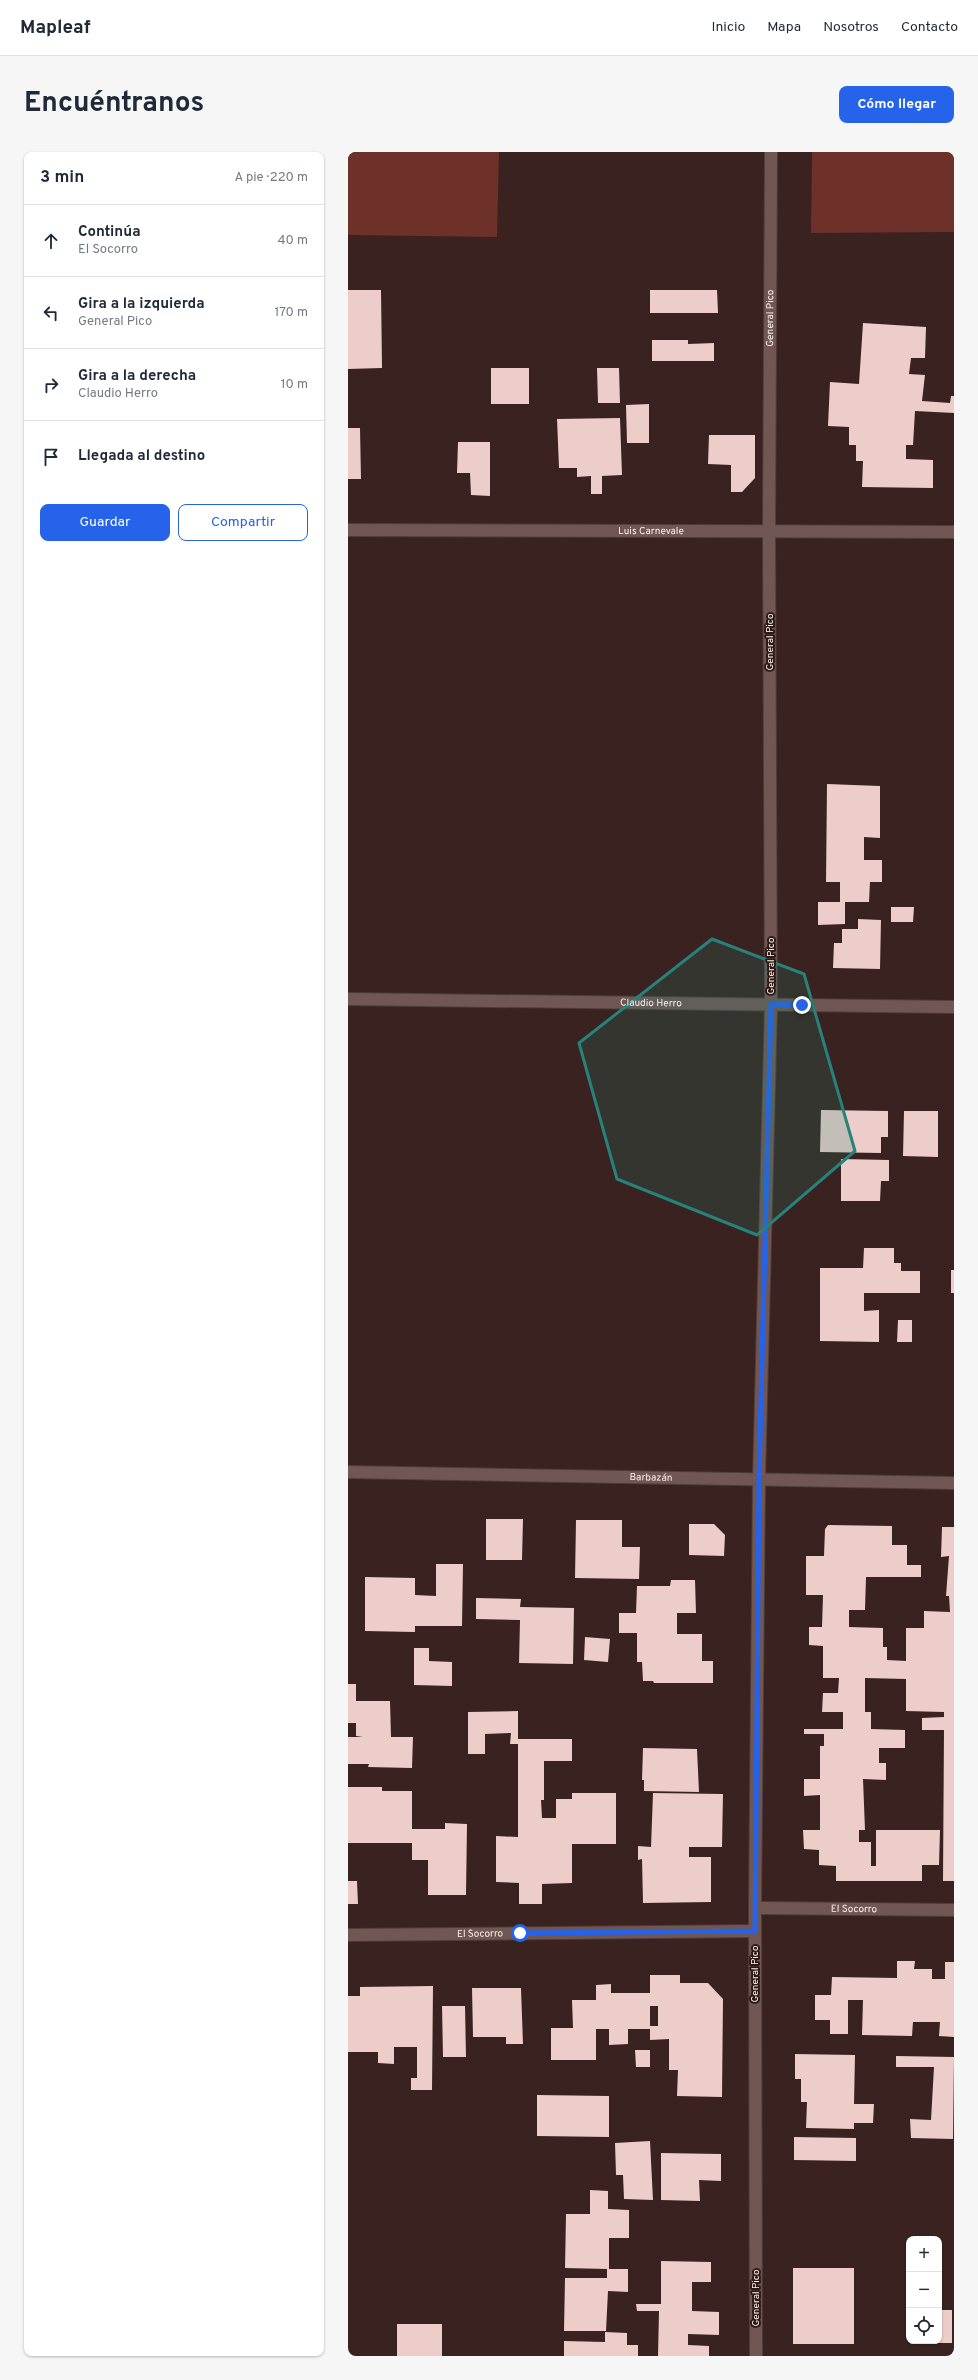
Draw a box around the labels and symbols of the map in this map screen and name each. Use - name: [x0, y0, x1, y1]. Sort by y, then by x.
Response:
- street label: General Pico: [763, 289, 777, 347]
- street label: Luis Carnevale: [618, 524, 684, 538]
- street label: General Pico: [764, 613, 777, 671]
- street label: General Pico: [765, 937, 778, 995]
- street label: Claudio Herro: [620, 996, 682, 1010]
- route end: [793, 996, 811, 1014]
- street label: Barbazán: [629, 1471, 673, 1484]
- street label: El Socorro: [831, 1902, 878, 1916]
- route start: [511, 1924, 529, 1942]
- street label: El Socorro: [457, 1927, 504, 1940]
- street label: General Pico: [749, 1945, 762, 2003]
- street label: General Pico: [750, 2269, 763, 2327]

